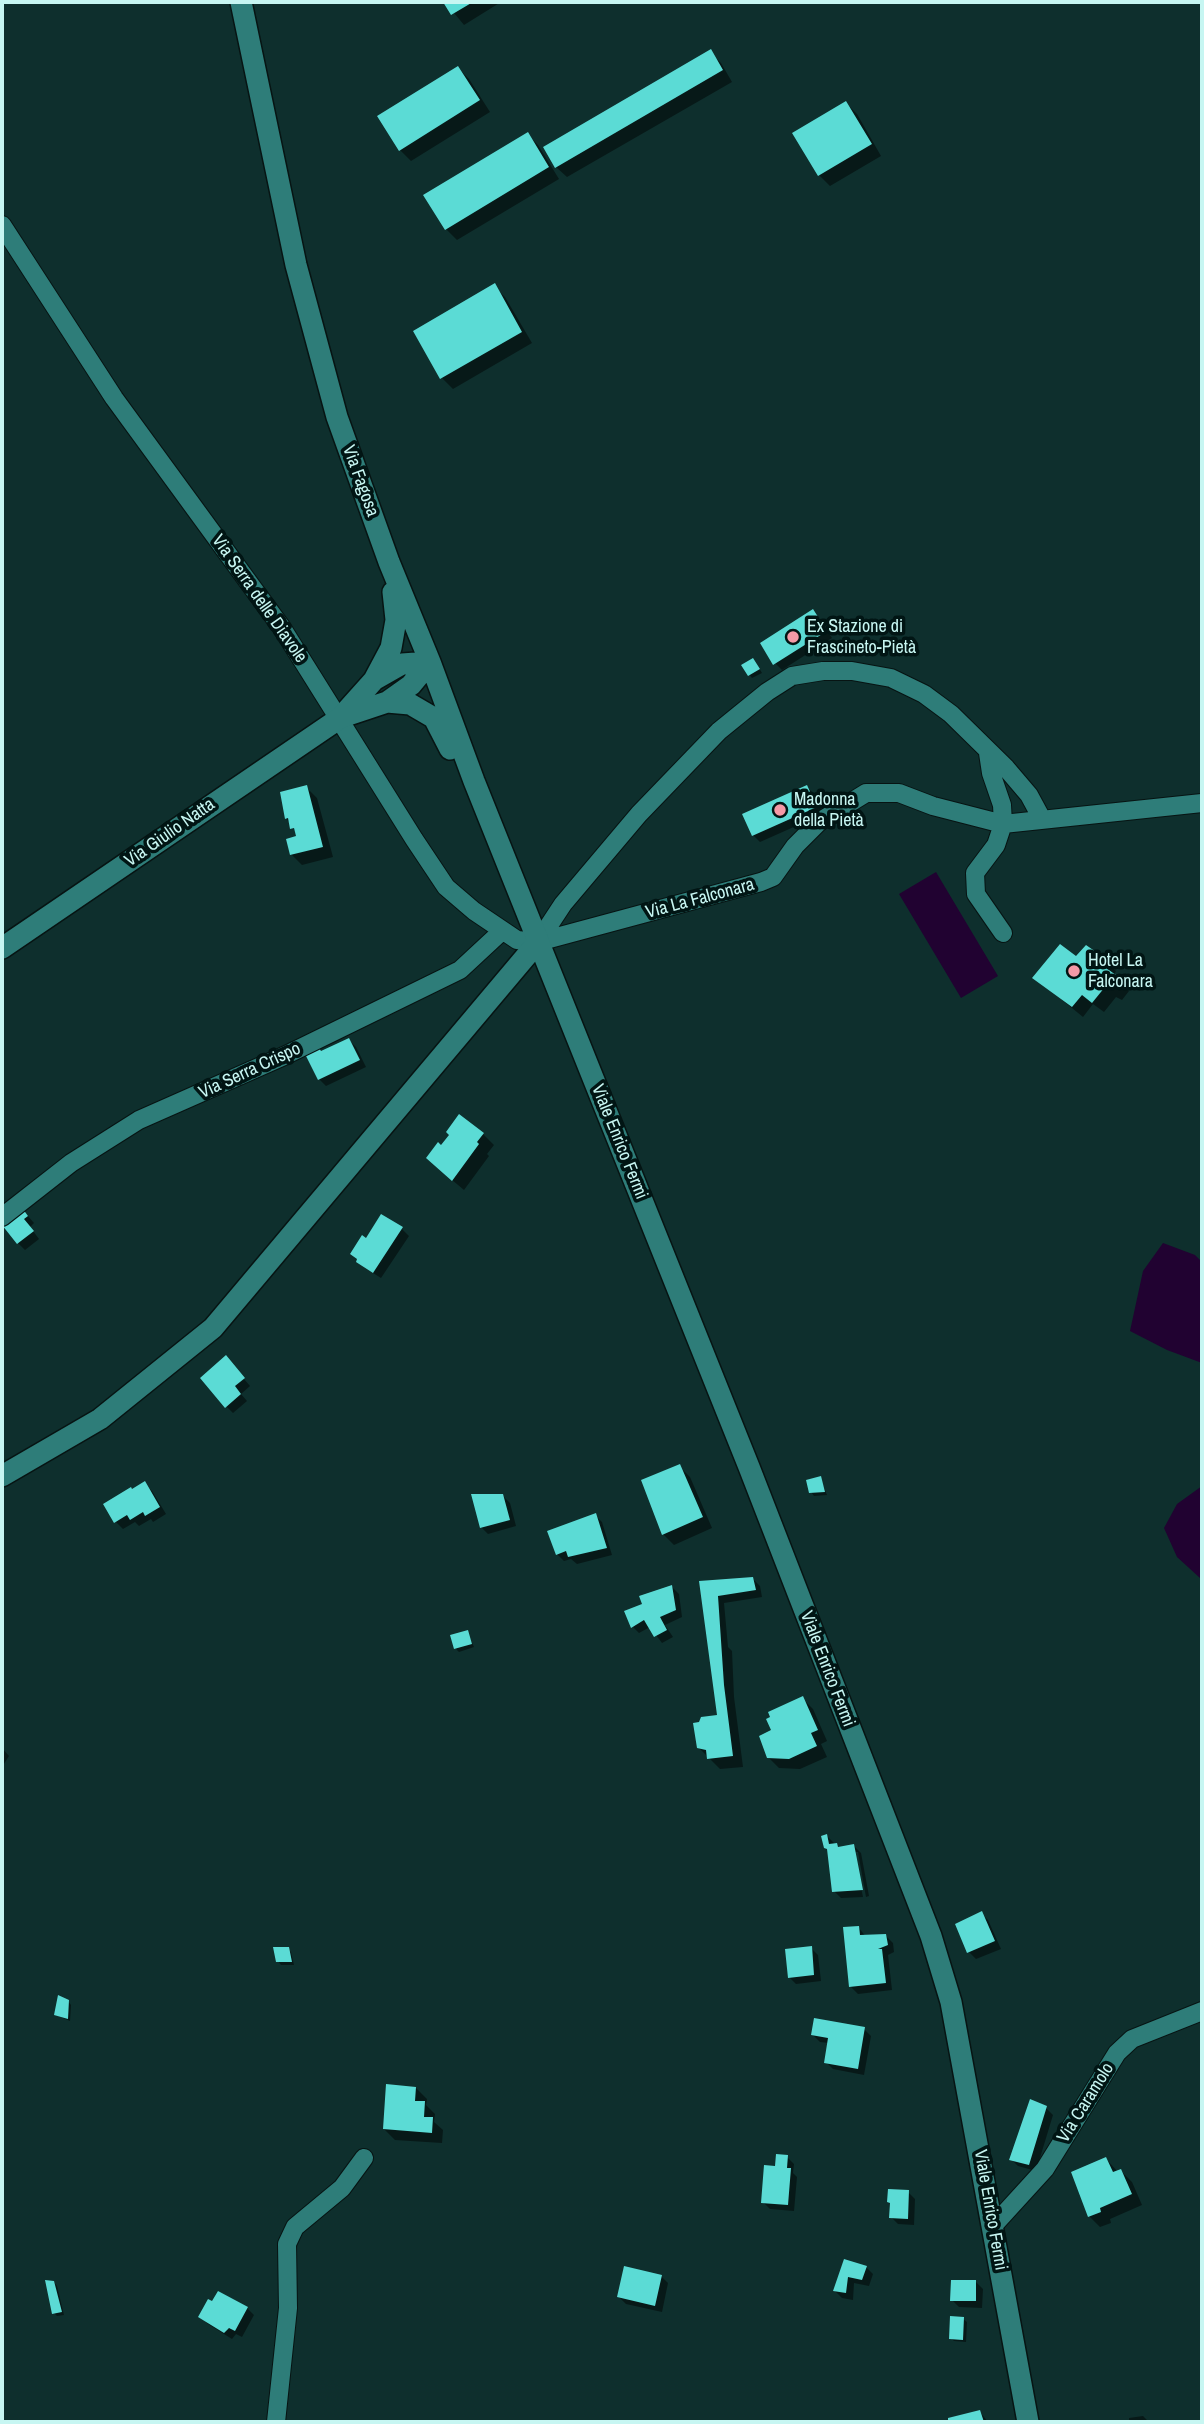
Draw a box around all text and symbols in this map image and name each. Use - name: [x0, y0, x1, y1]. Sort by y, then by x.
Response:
- street label: Via Fagosa: [337, 442, 383, 520]
- street label: Via Serra delle Diavole: [207, 531, 311, 667]
- place label: Ex Stazione di Frascineto-Pietà: [807, 616, 916, 658]
- marker: Ex Stazione di Frascineto-Pietà: [785, 629, 801, 645]
- place label: Madonna della Pietà: [794, 789, 864, 832]
- street label: Via Giulio Natta: [121, 794, 219, 872]
- marker: Madonna della Pietà: [772, 802, 788, 818]
- street label: Via La Falconara: [643, 874, 757, 924]
- place label: Hotel La Falconara: [1088, 950, 1153, 992]
- marker: Hotel La Falconara: [1066, 963, 1082, 979]
- street label: Via Serra Crispo: [196, 1038, 304, 1104]
- street label: Viale Enrico Fermi: [586, 1081, 652, 1203]
- street label: Viale Enrico Fermi: [795, 1608, 859, 1730]
- street label: Via Caramolo: [1053, 2059, 1119, 2147]
- street label: Viale Enrico Fermi: [969, 2148, 1011, 2272]

